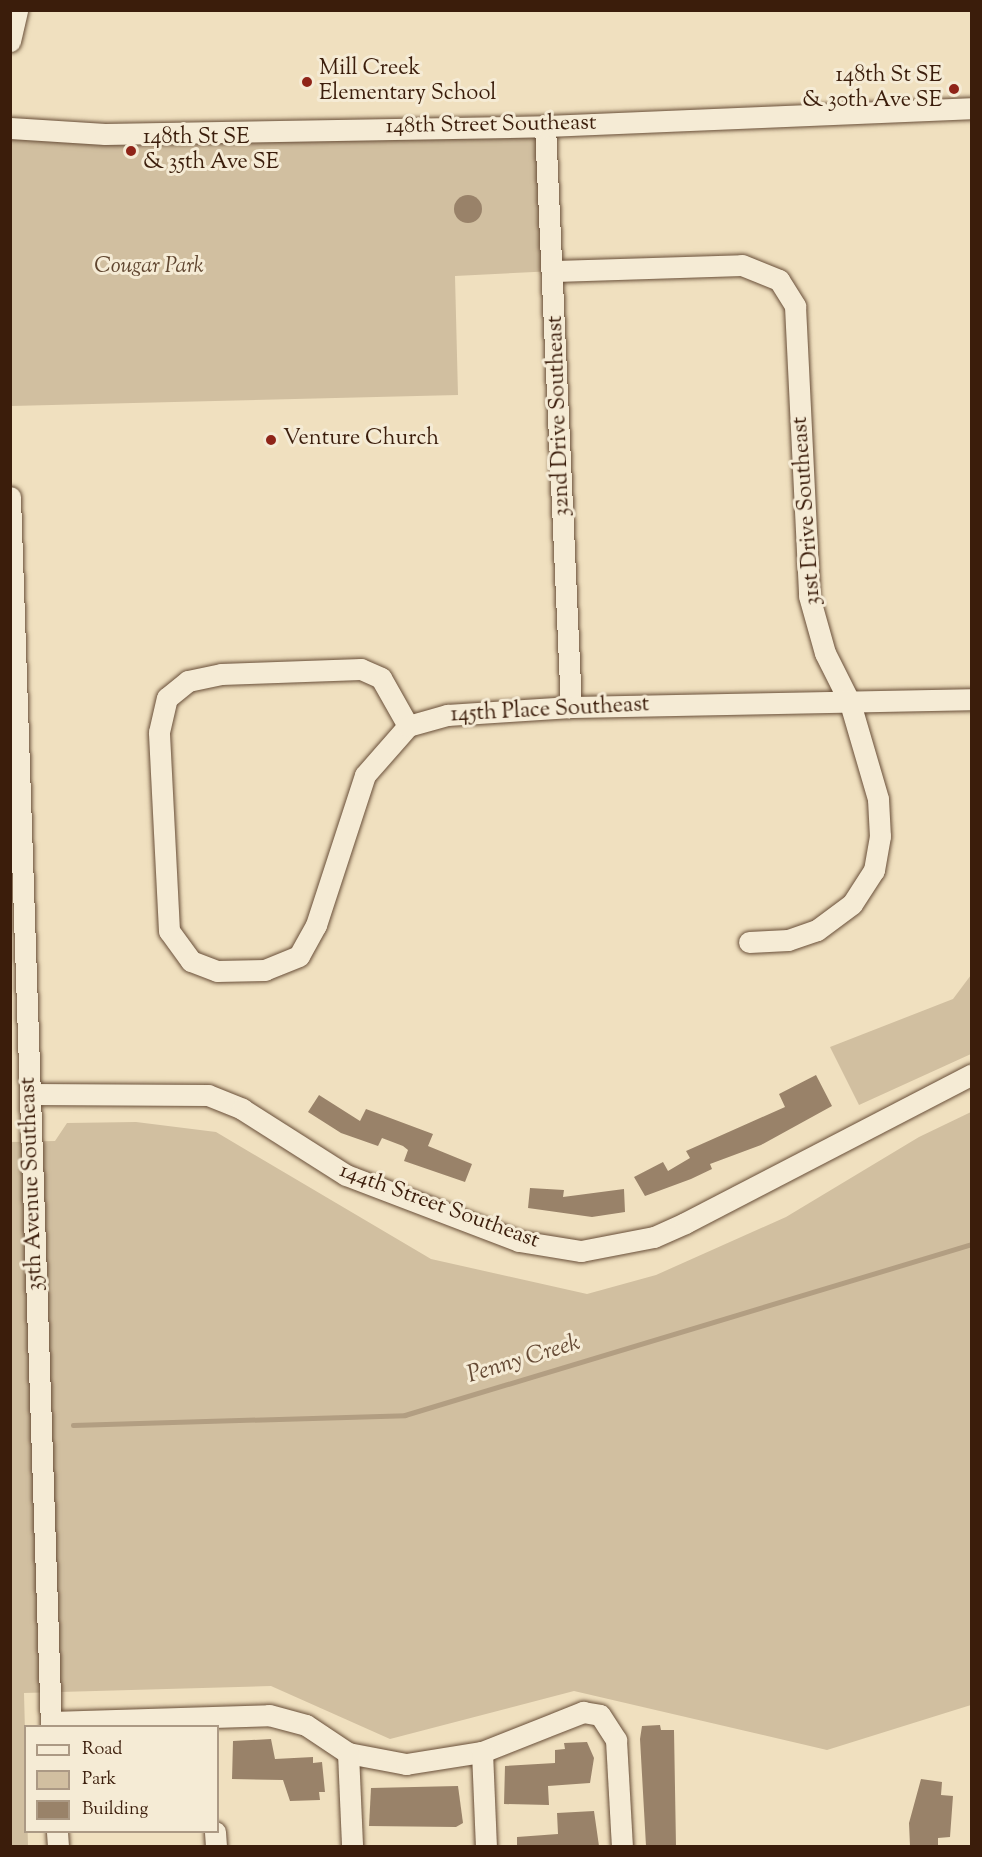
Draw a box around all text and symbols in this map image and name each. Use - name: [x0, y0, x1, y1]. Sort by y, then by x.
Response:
- place label: Mill Creek Elementary School: [319, 56, 496, 107]
- place label: 148th St SE & 30th Ave SE: [802, 63, 942, 114]
- marker: Mill Creek Elementary School: [300, 75, 314, 89]
- marker: 148th St SE & 30th Ave SE: [947, 82, 961, 96]
- street label: 148th Street Southeast: [385, 111, 597, 141]
- place label: 148th St SE & 35th Ave SE: [143, 125, 279, 176]
- marker: 148th St SE & 35th Ave SE: [124, 144, 138, 158]
- park label: Cougar Park: [94, 255, 204, 281]
- street label: 32nd Drive Southeast: [543, 315, 577, 517]
- street label: 31st Drive Southeast: [788, 416, 828, 606]
- place label: Venture Church: [283, 427, 439, 453]
- marker: Venture Church: [264, 433, 278, 447]
- street label: 145th Place Southeast: [450, 693, 650, 729]
- street label: 35th Avenue Southeast: [16, 1076, 50, 1292]
- street label: 144th Street Southeast: [336, 1159, 542, 1255]
- water label: Penny Creek: [464, 1329, 584, 1391]
- legend: [24, 1725, 219, 1833]
- text: Road: [82, 1737, 122, 1763]
- text: Park: [82, 1767, 116, 1793]
- text: Building: [82, 1797, 148, 1823]

